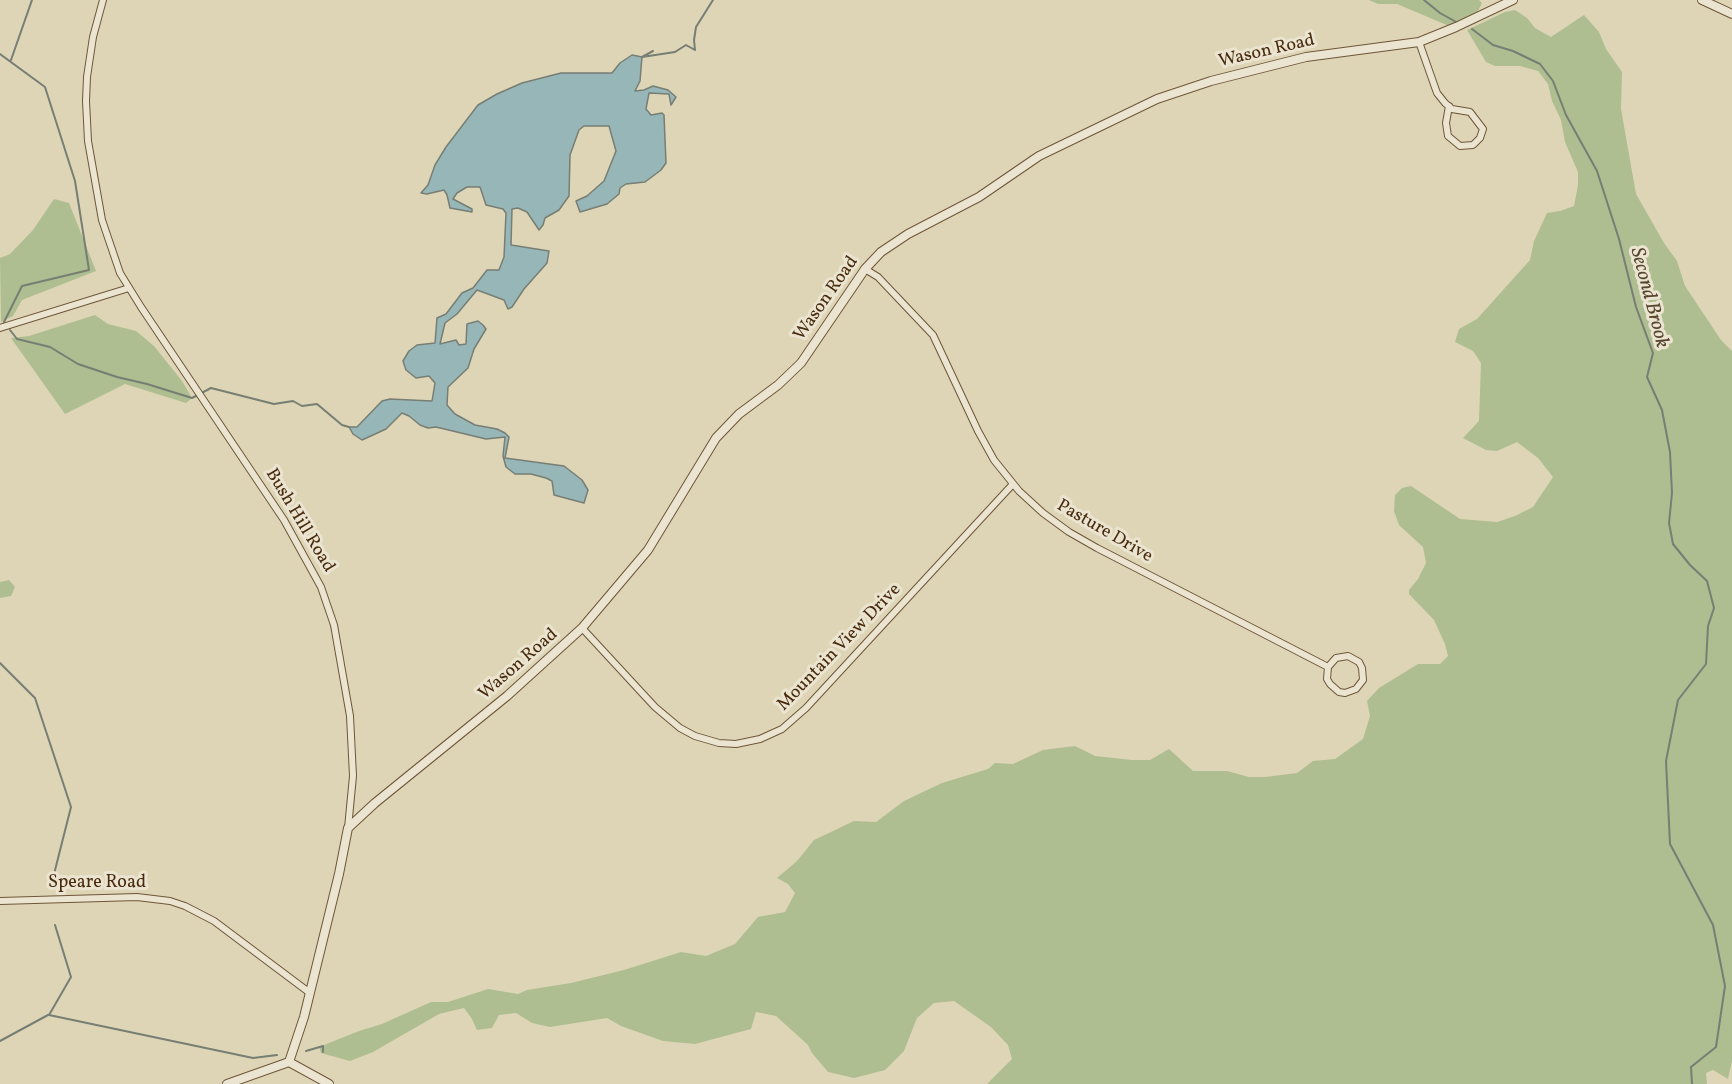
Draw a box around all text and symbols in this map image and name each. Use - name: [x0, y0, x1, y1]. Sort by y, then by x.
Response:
- street label: Wason Road: [1217, 30, 1317, 74]
- water label: Second Brook: [1623, 245, 1673, 351]
- street label: Wason Road: [790, 253, 864, 345]
- street label: Bush Hill Road: [260, 465, 338, 577]
- street label: Pasture Drive: [1052, 496, 1156, 568]
- street label: Mountain View Drive: [774, 580, 906, 716]
- street label: Wason Road: [475, 625, 563, 705]
- street label: Speare Road: [48, 873, 146, 895]

